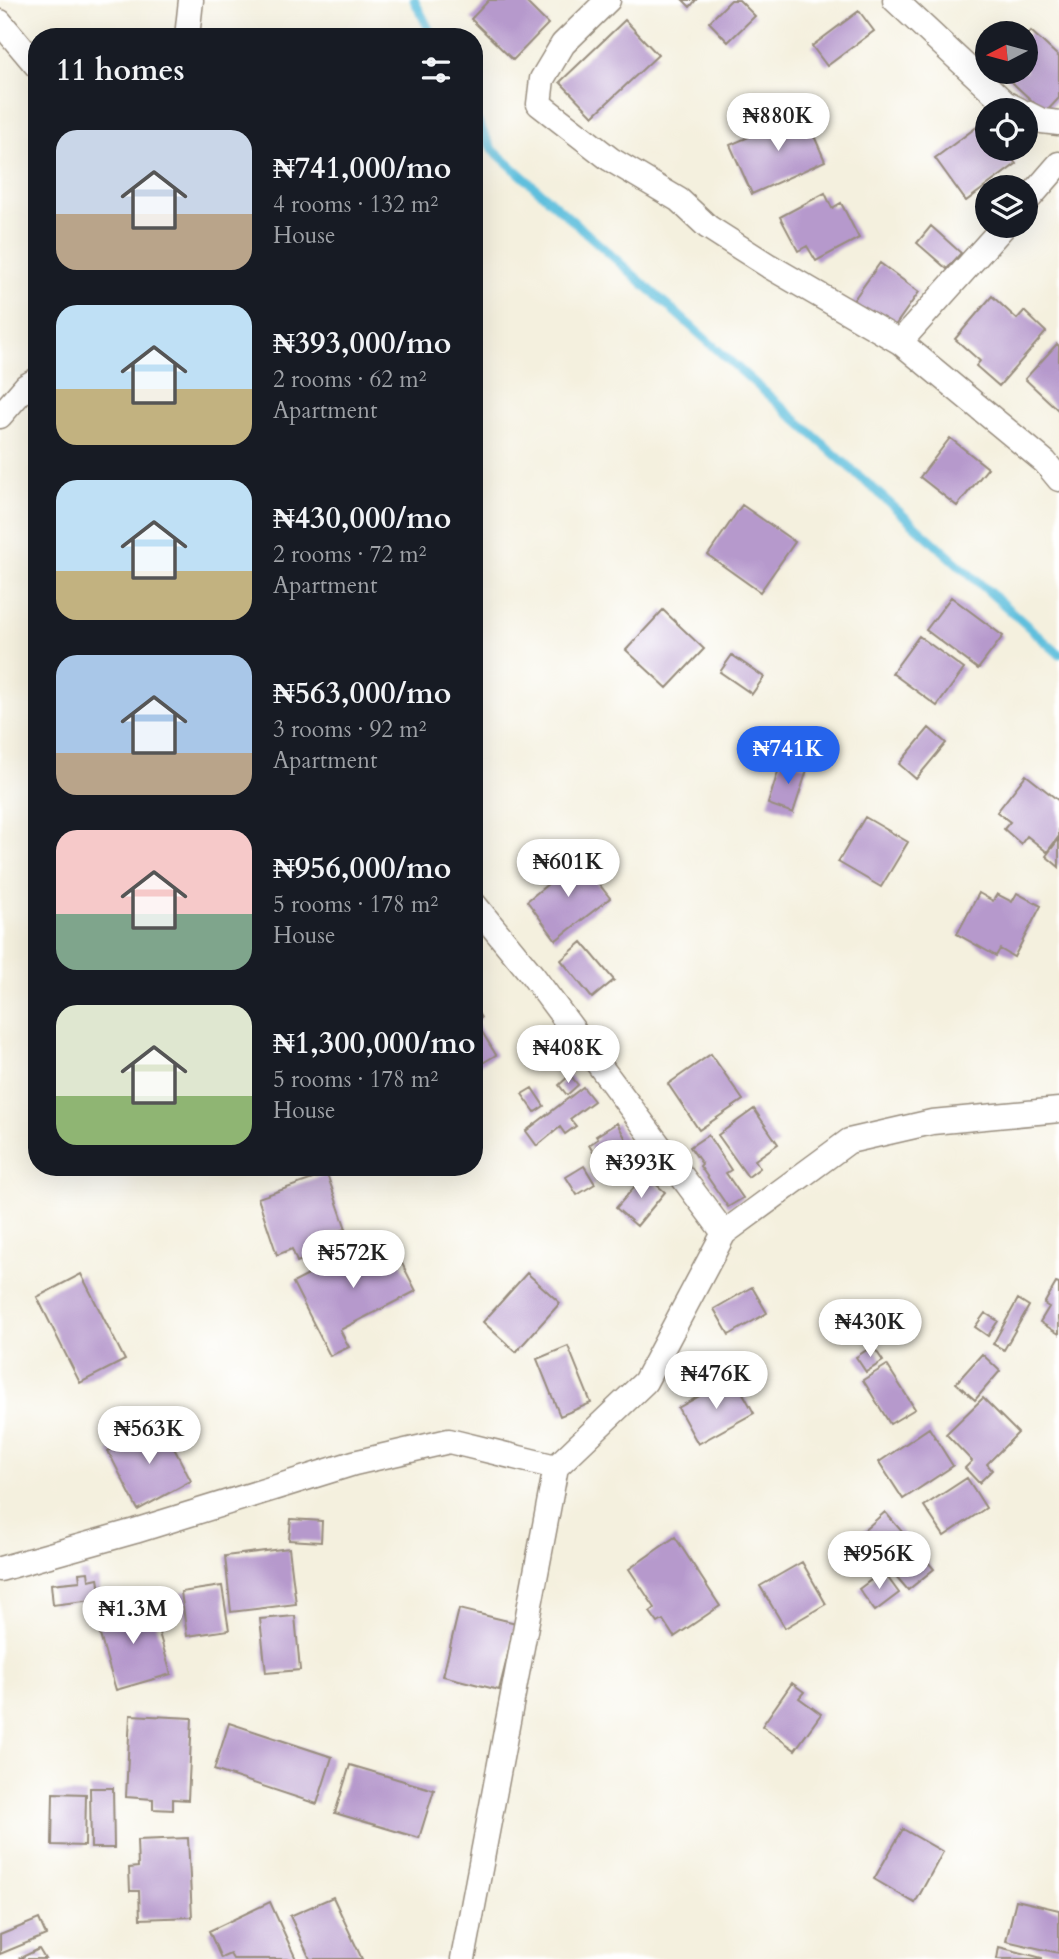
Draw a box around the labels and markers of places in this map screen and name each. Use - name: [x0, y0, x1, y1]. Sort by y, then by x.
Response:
- pin: ₦880K: [729, 94, 827, 153]
- pin: ₦741K: [739, 726, 837, 786]
- pin: ₦601K: [519, 839, 617, 899]
- pin: ₦408K: [519, 1026, 617, 1085]
- pin: ₦393K: [592, 1140, 690, 1200]
- pin: ₦572K: [304, 1230, 402, 1290]
- pin: ₦430K: [821, 1300, 919, 1359]
- pin: ₦476K: [667, 1352, 765, 1411]
- pin: ₦563K: [100, 1406, 198, 1466]
- pin: ₦956K: [830, 1532, 928, 1591]
- pin: ₦1.3M: [84, 1586, 182, 1646]

